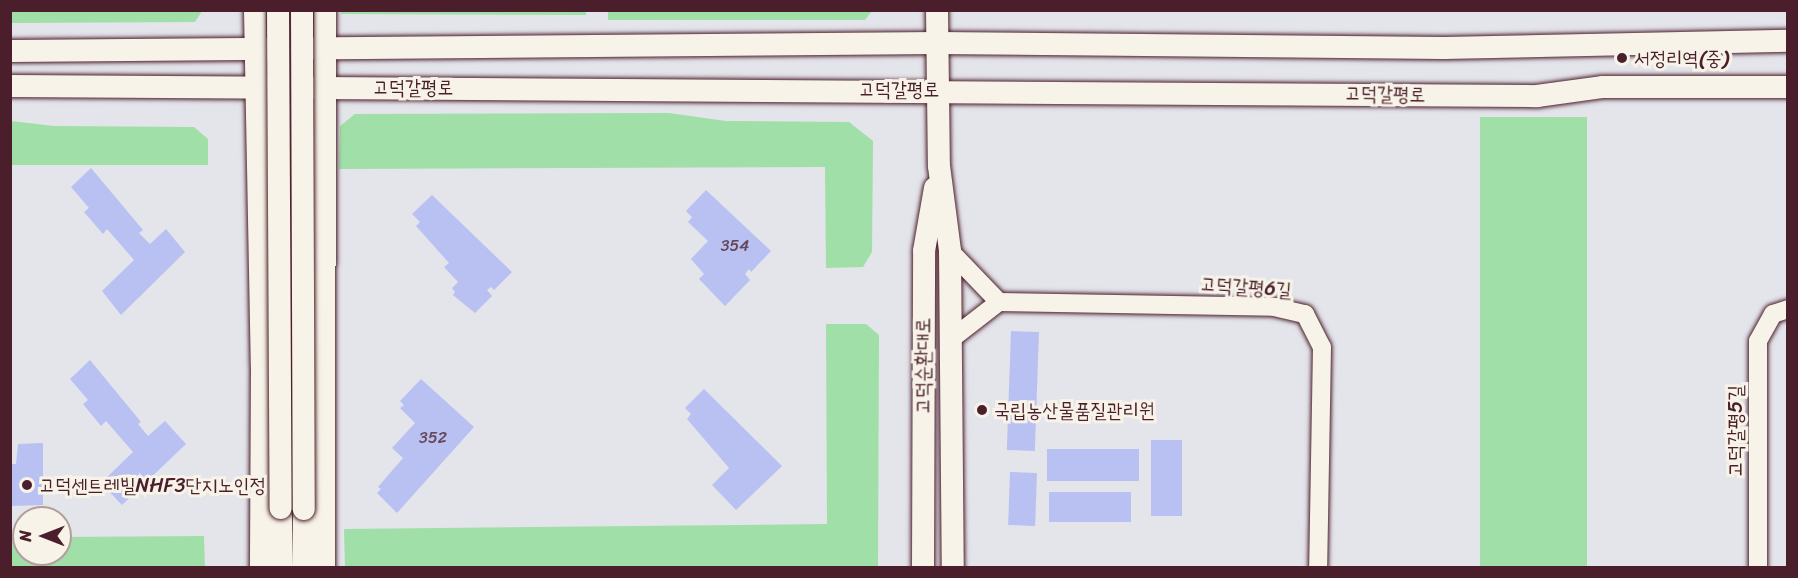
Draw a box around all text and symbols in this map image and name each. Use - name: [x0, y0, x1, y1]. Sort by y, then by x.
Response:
- place label: 서정리역(중): [1634, 46, 1729, 70]
- marker: 서정리역(중): [1615, 51, 1629, 65]
- street label: 고덕갈평로: [373, 75, 453, 99]
- street label: 고덕갈평로: [859, 77, 939, 101]
- street label: 고덕갈평로: [1345, 81, 1425, 107]
- house number: 354: [721, 236, 749, 256]
- street label: 고덕갈평6길: [1199, 272, 1293, 302]
- street label: 고덕순환대로: [911, 318, 935, 414]
- street label: 고덕갈평5길: [1723, 385, 1747, 477]
- place label: 국립농산물품질관리원: [994, 398, 1155, 422]
- marker: 국립농산물품질관리원: [975, 403, 989, 417]
- house number: 352: [419, 428, 447, 448]
- place label: 고덕센트레빌NHF3단지노인정: [39, 473, 266, 497]
- marker: 고덕센트레빌NHF3단지노인정: [20, 478, 34, 492]
- north arrow: [12, 506, 72, 566]
- text: N: [11, 530, 40, 542]

